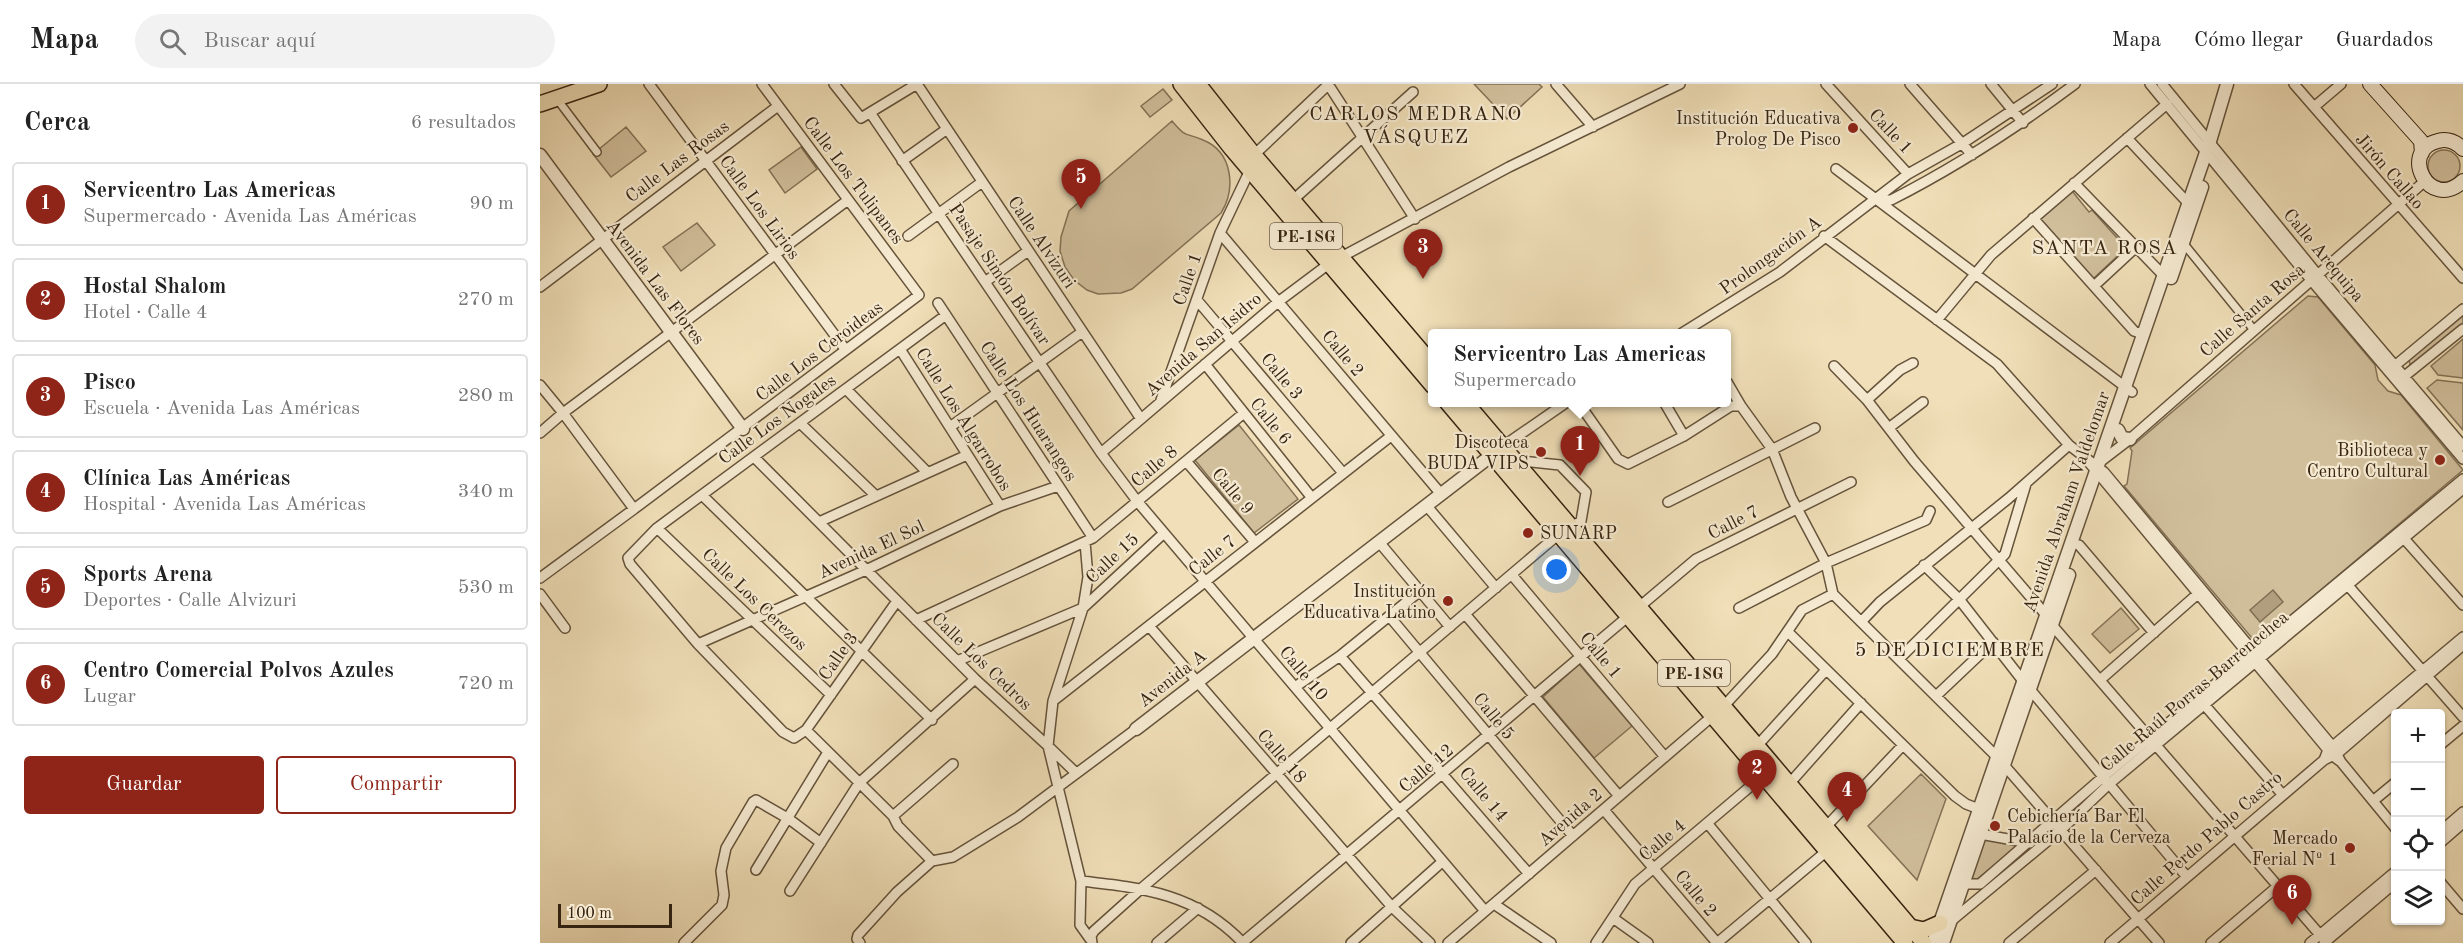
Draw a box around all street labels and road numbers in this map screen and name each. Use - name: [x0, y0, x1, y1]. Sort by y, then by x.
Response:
- street label: Calle 1: [1865, 106, 1915, 158]
- street label: Calle Los Tulipanes: [800, 114, 907, 248]
- street label: Calle Las Rosas: [623, 117, 733, 206]
- street label: Jirón Callao: [2352, 130, 2427, 213]
- street label: Calle Los Lirios: [716, 152, 803, 263]
- street label: Calle Alvizuri: [1004, 193, 1079, 292]
- street label: Pasaje Simón Bolívar: [945, 201, 1054, 349]
- street label: Calle Arequipa: [2279, 206, 2367, 306]
- street label: Prolongación A: [1716, 213, 1825, 299]
- street label: Avenida Las Flores: [603, 217, 708, 348]
- road number: PE-1SG: [1270, 223, 1342, 249]
- street label: Calle 1: [1171, 251, 1205, 308]
- street label: Calle Santa Rosa: [2197, 260, 2309, 361]
- street label: Avenida San Isidro: [1142, 289, 1265, 400]
- street label: Calle Los Ceroideas: [753, 298, 887, 405]
- street label: Calle 2: [1318, 327, 1367, 380]
- street label: Calle Los Huarangos: [976, 338, 1080, 485]
- street label: Calle Los Algarrobos: [912, 345, 1015, 494]
- street label: Calle 3: [1257, 350, 1306, 403]
- street label: Calle Los Nogales: [716, 371, 840, 468]
- street label: Avenida Abraham Valdelomar: [2021, 389, 2114, 615]
- street label: Calle 6: [1246, 395, 1294, 448]
- street label: Calle 8: [1128, 442, 1181, 491]
- street label: Calle 9: [1208, 465, 1257, 518]
- street label: Calle 7: [1705, 503, 1762, 543]
- street label: Avenida El Sol: [816, 517, 927, 582]
- street label: Calle 15: [1083, 530, 1143, 587]
- street label: Calle 7: [1186, 532, 1240, 580]
- street label: Calle Los Cerezos: [698, 545, 811, 654]
- street label: Calle Raúl Porras Barrenechea: [2097, 608, 2292, 776]
- street label: Calle Los Cedros: [928, 610, 1035, 714]
- street label: Calle 3: [816, 629, 862, 684]
- street label: Calle 1: [1576, 629, 1625, 682]
- street label: Calle 10: [1275, 643, 1331, 704]
- street label: Avenida A: [1135, 647, 1210, 711]
- road number: PE-1SG: [1658, 660, 1730, 686]
- street label: Calle 5: [1469, 690, 1517, 743]
- street label: Calle 18: [1253, 726, 1309, 787]
- street label: Calle 12: [1396, 741, 1457, 797]
- street label: Calle 14: [1455, 764, 1511, 825]
- street label: Calle Perdo Pablo Castro: [2128, 768, 2286, 909]
- street label: Avenida 2: [1535, 785, 1606, 850]
- street label: Calle 4: [1636, 816, 1689, 865]
- street label: Calle 2: [1671, 867, 1720, 920]

